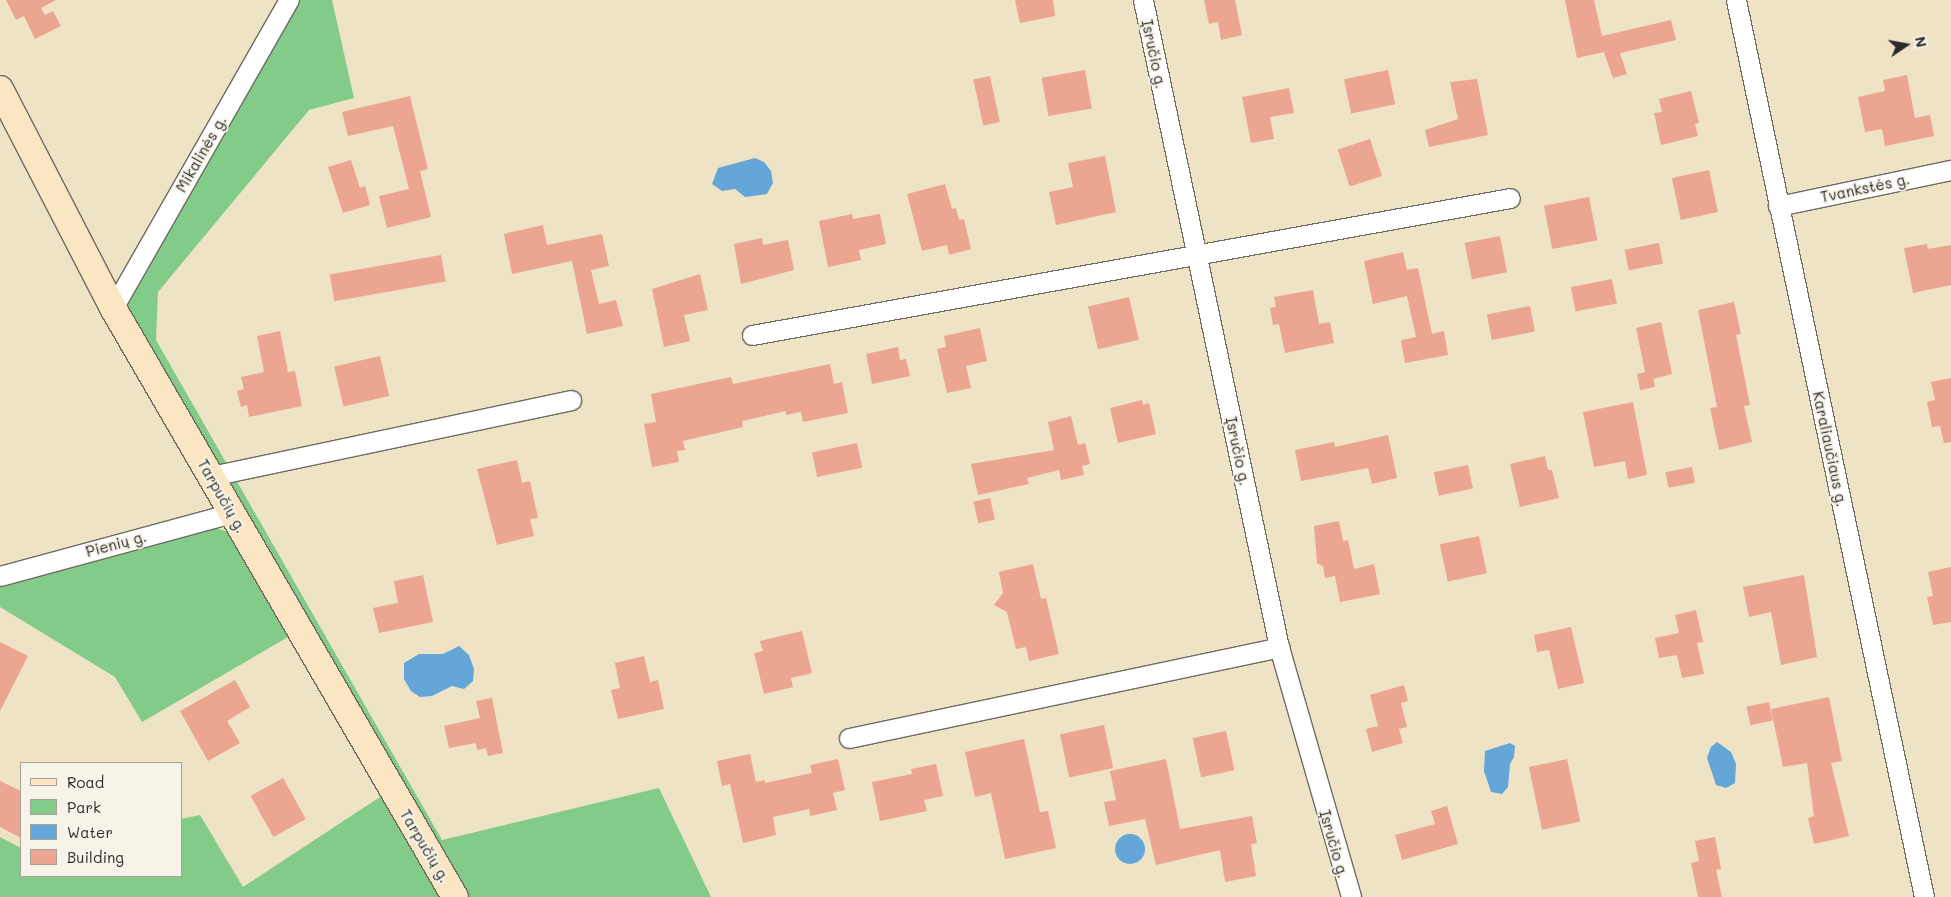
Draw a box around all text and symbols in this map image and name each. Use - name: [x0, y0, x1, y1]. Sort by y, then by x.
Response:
- street label: Įsručio g.: [1138, 18, 1170, 90]
- north arrow: [1881, 20, 1931, 70]
- text: N: [1911, 35, 1932, 49]
- street label: Mikalinės g.: [172, 113, 230, 195]
- street label: Tvankstės g.: [1819, 170, 1911, 206]
- street label: Karaliaučiaus g.: [1809, 390, 1851, 508]
- street label: Įsručio g.: [1222, 415, 1254, 487]
- street label: Tarpučių g.: [194, 456, 250, 536]
- street label: Pienių g.: [84, 527, 148, 561]
- legend: [20, 762, 182, 877]
- text: Road: [67, 772, 104, 792]
- text: Park: [67, 797, 101, 817]
- street label: Tarpučių g.: [396, 806, 454, 886]
- street label: Įsručio g.: [1316, 808, 1352, 880]
- text: Water: [67, 822, 113, 842]
- text: Building: [67, 847, 124, 867]

